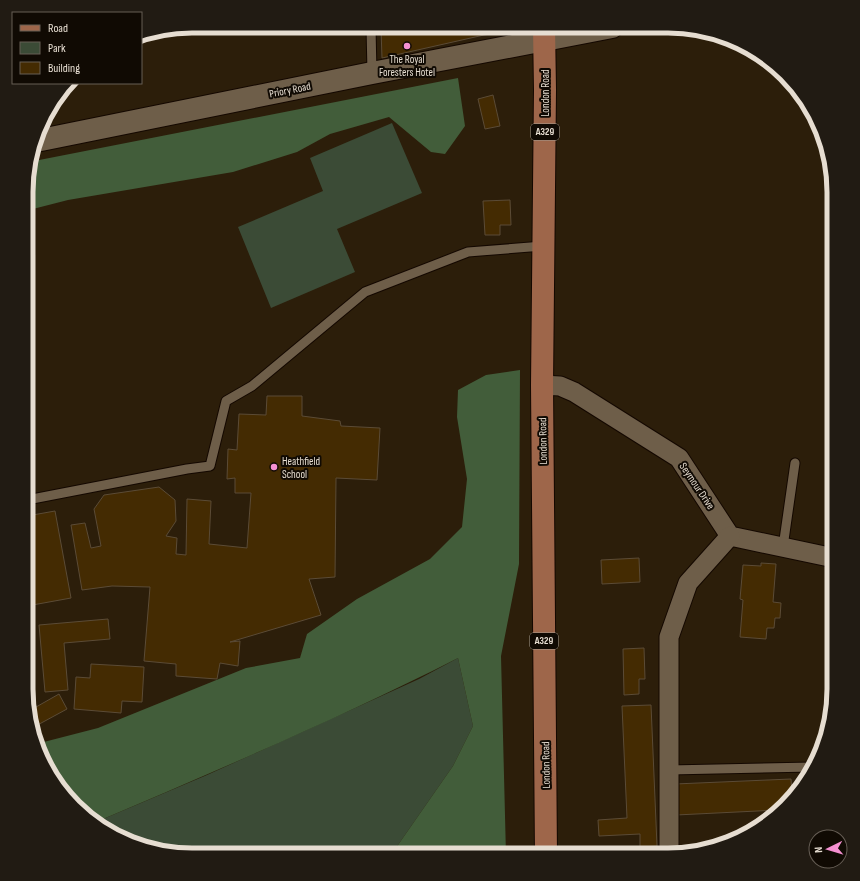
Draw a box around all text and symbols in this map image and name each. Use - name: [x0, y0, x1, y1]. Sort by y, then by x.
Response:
- legend: [12, 12, 142, 84]
- text: Road: [48, 21, 68, 36]
- text: Park: [48, 41, 66, 56]
- marker: The Royal Foresters Hotel: [402, 41, 412, 51]
- place label: The Royal Foresters Hotel: [379, 53, 435, 79]
- text: Building: [48, 61, 80, 76]
- street label: London Road: [539, 69, 552, 117]
- street label: Priory Road: [268, 80, 312, 100]
- road number: A329: [531, 124, 559, 140]
- street label: London Road: [536, 417, 550, 465]
- place label: Heathfield School: [282, 455, 321, 481]
- street label: Seymour Drive: [677, 460, 717, 512]
- marker: Heathfield School: [269, 462, 279, 472]
- road number: A329: [530, 633, 558, 649]
- street label: London Road: [539, 741, 553, 789]
- north arrow: [808, 829, 848, 869]
- text: N: [812, 846, 825, 853]

